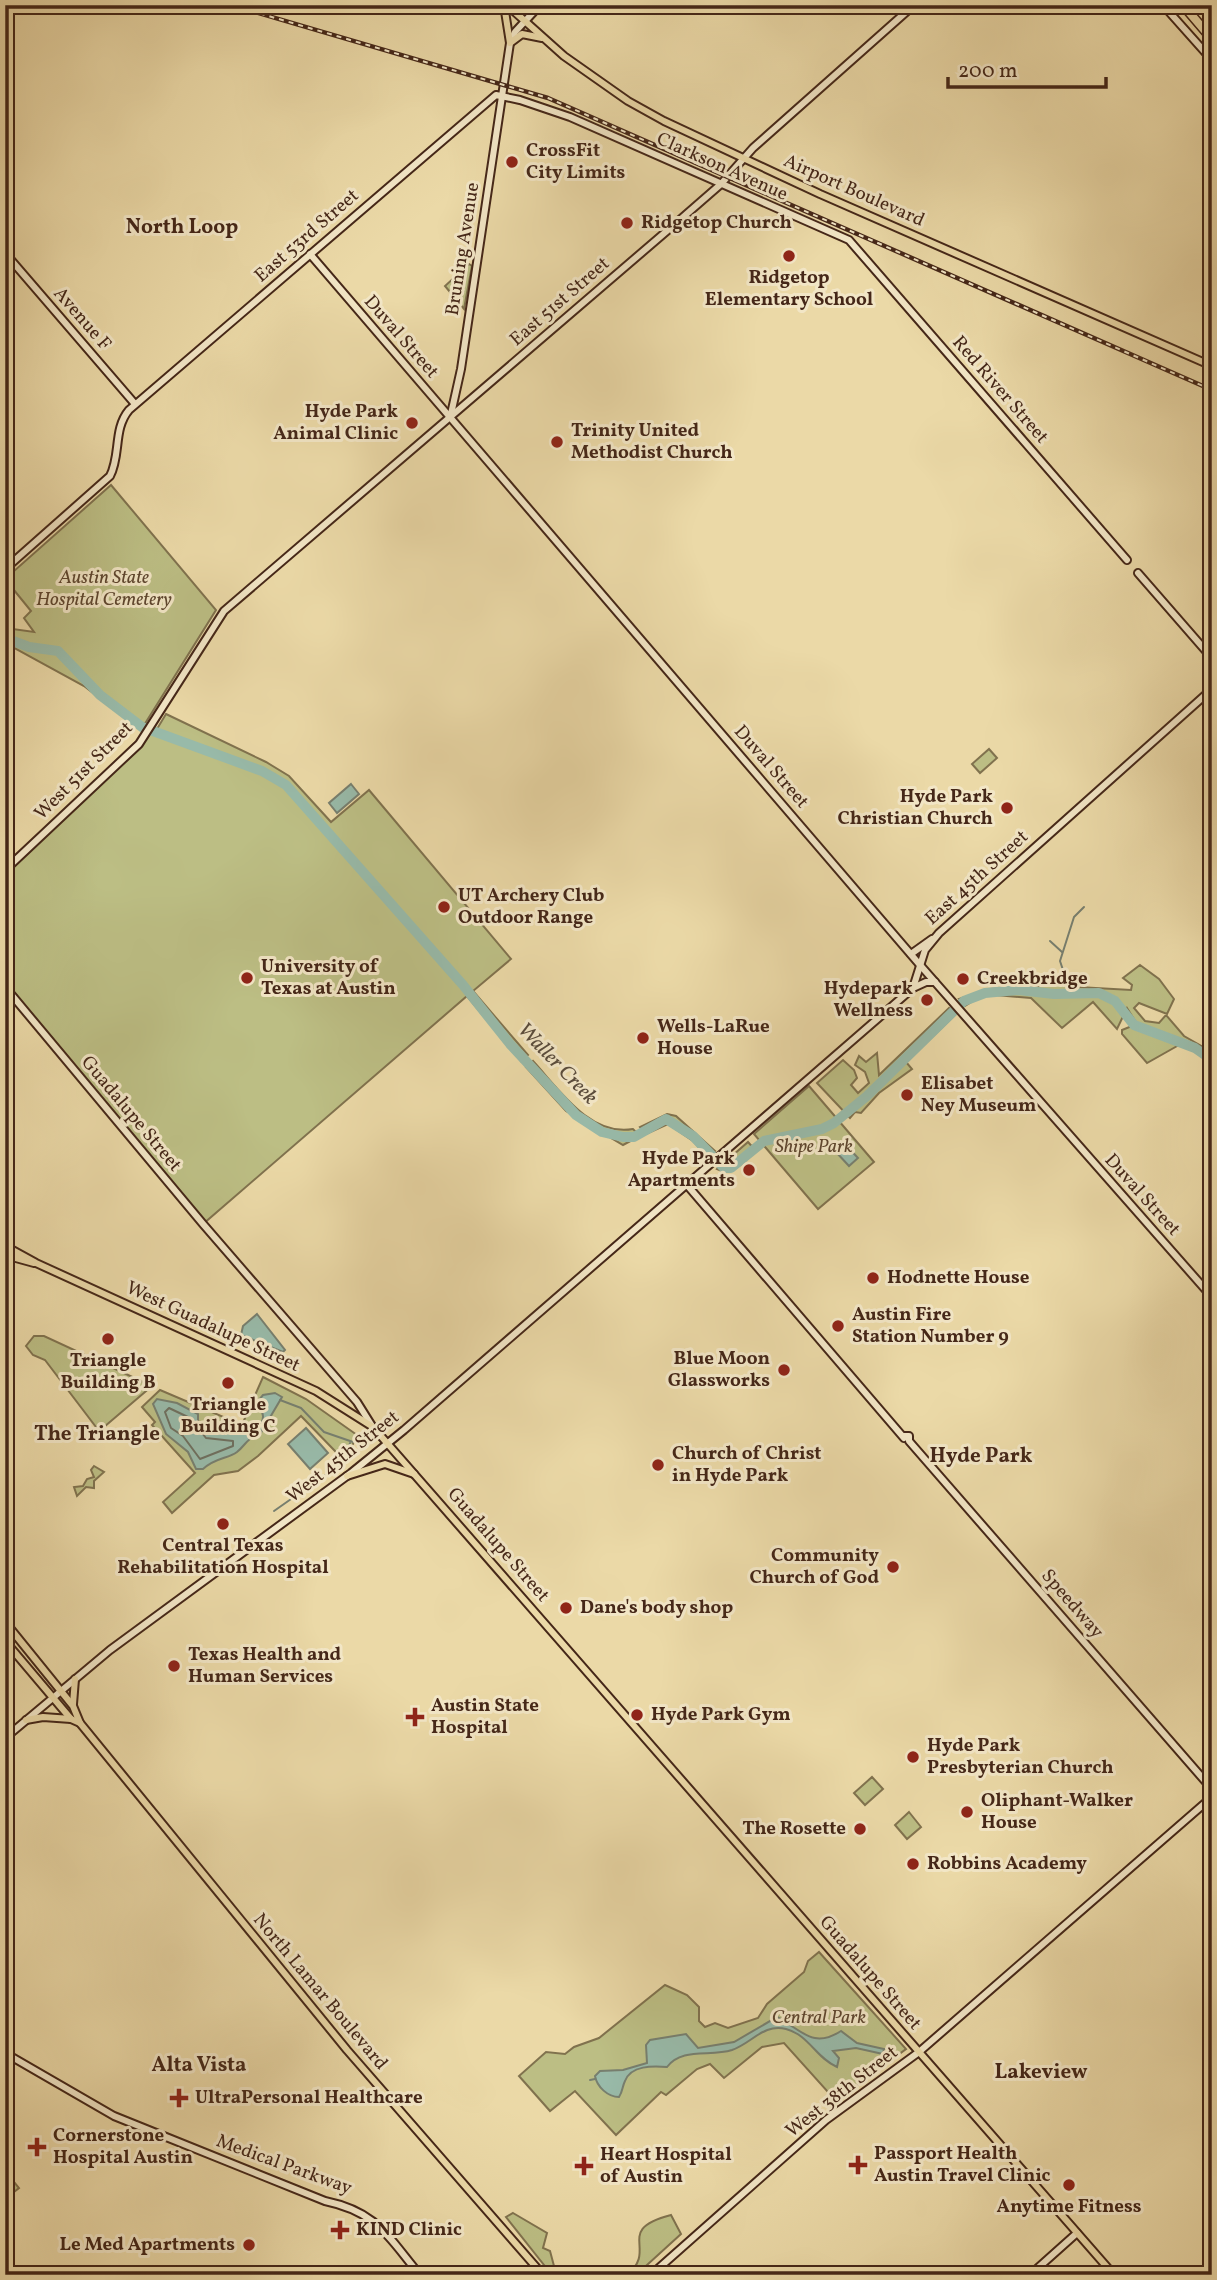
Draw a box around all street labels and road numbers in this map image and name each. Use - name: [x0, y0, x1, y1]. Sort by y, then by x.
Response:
- street label: Clarkson Avenue: [652, 126, 792, 208]
- street label: Airport Boulevard: [779, 148, 929, 234]
- street label: Bruning Avenue: [440, 181, 486, 317]
- street label: East 53rd Street: [249, 183, 365, 289]
- street label: East 51st Street: [505, 251, 616, 353]
- street label: Avenue F: [47, 282, 117, 356]
- street label: Duval Street: [357, 290, 445, 385]
- street label: Red River Street: [946, 330, 1054, 450]
- street label: West 51st Street: [29, 716, 139, 826]
- street label: Duval Street: [727, 720, 815, 815]
- street label: East 45th Street: [920, 824, 1035, 931]
- street label: Guadalupe Street: [75, 1050, 187, 1178]
- street label: Duval Street: [1098, 1148, 1186, 1242]
- street label: West Guadalupe Street: [122, 1275, 305, 1379]
- street label: West 45th Street: [281, 1404, 405, 1509]
- street label: Guadalupe Street: [441, 1482, 555, 1608]
- street label: Speedway: [1035, 1564, 1109, 1644]
- street label: North Lamar Boulevard: [247, 1908, 393, 2076]
- street label: Guadalupe Street: [813, 1910, 927, 2036]
- street label: West 38th Street: [780, 2040, 904, 2144]
- street label: Medical Parkway: [212, 2128, 356, 2202]

